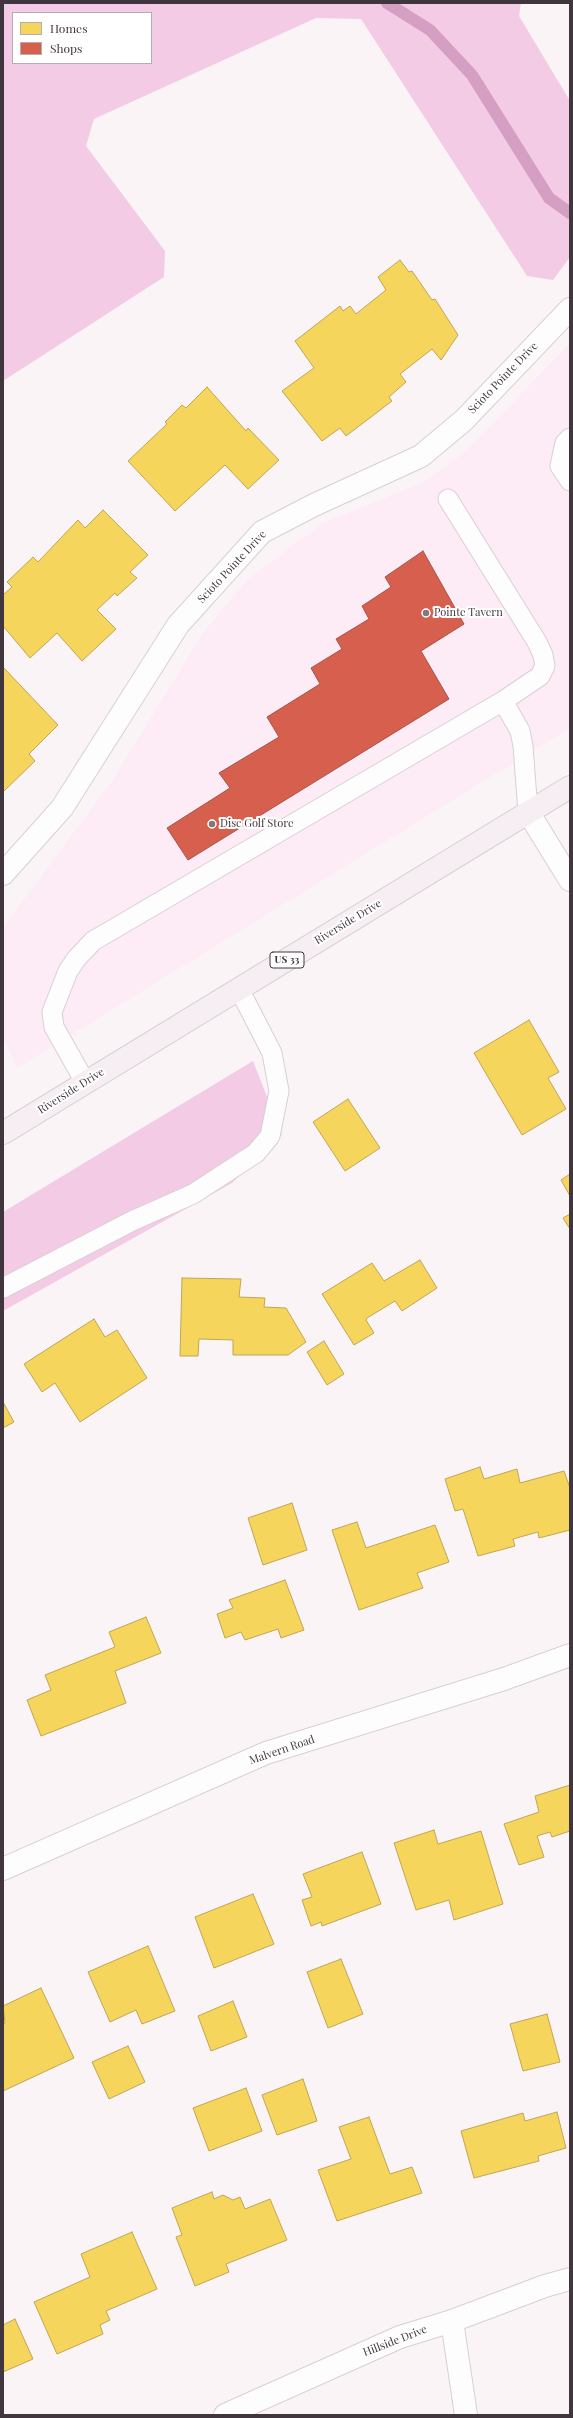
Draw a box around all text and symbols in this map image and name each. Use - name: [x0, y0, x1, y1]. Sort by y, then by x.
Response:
- legend: [12, 12, 152, 64]
- text: Homes: [50, 20, 88, 36]
- text: Shops: [50, 40, 82, 56]
- street label: Scioto Pointe Drive: [465, 339, 541, 417]
- street label: Scioto Pointe Drive: [195, 528, 269, 606]
- place label: Pointe Tavern: [434, 606, 503, 620]
- marker: Pointe Tavern: [421, 608, 431, 618]
- place label: Disc Golf Store: [220, 817, 293, 831]
- marker: Disc Golf Store: [207, 819, 217, 829]
- street label: Riverside Drive: [312, 897, 384, 947]
- road number: US 33: [270, 952, 304, 968]
- street label: Riverside Drive: [35, 1065, 107, 1117]
- street label: Malvern Road: [248, 1733, 316, 1767]
- street label: Hillside Drive: [361, 2323, 429, 2359]

